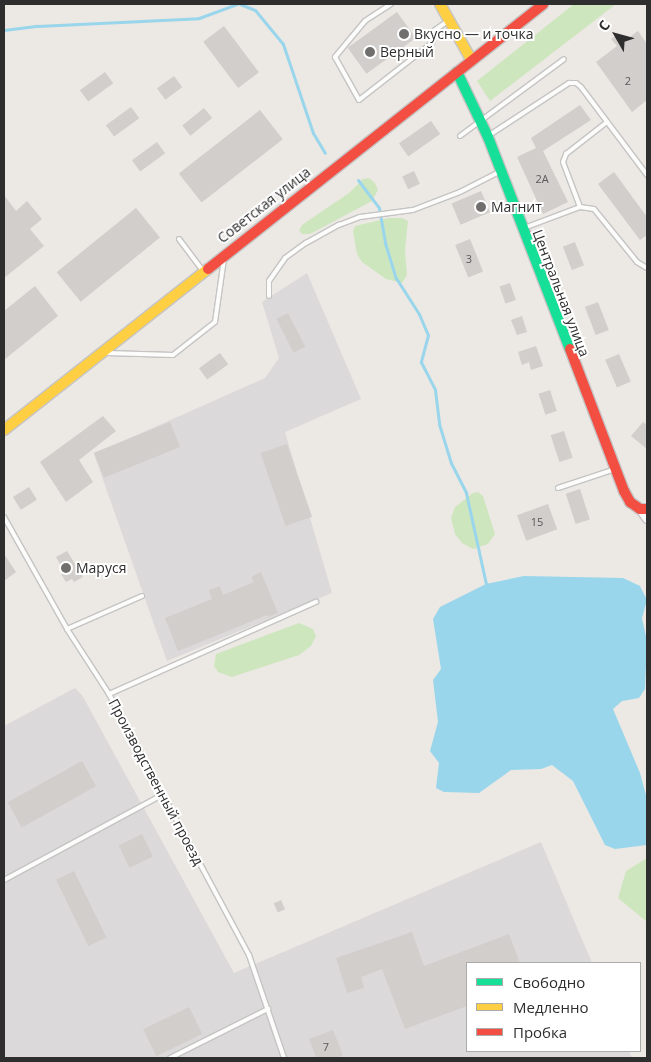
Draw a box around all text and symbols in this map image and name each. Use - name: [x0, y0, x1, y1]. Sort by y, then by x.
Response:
- north arrow: [591, 10, 641, 60]
- text: С: [594, 16, 614, 35]
- place label: Вкусно — и точка: [414, 26, 534, 42]
- marker: Вкусно — и точка: [398, 28, 410, 40]
- place label: Верный: [380, 44, 434, 60]
- marker: Верный: [364, 46, 376, 58]
- house number: 2: [625, 74, 631, 88]
- street label: Советская улица: [214, 164, 314, 246]
- house number: 2А: [535, 172, 549, 186]
- place label: Магнит: [491, 199, 542, 215]
- marker: Магнит: [475, 201, 487, 213]
- street label: Центральная улица: [529, 227, 593, 359]
- house number: 3: [466, 252, 472, 266]
- house number: 15: [531, 515, 543, 529]
- place label: Маруся: [76, 560, 126, 576]
- marker: Маруся: [60, 562, 72, 574]
- street label: Производственный проезд: [105, 696, 207, 868]
- legend: [466, 962, 641, 1052]
- text: Свободно: [513, 972, 585, 992]
- text: Медленно: [513, 997, 589, 1017]
- text: Пробка: [513, 1022, 567, 1042]
- house number: 7: [323, 1040, 329, 1054]

